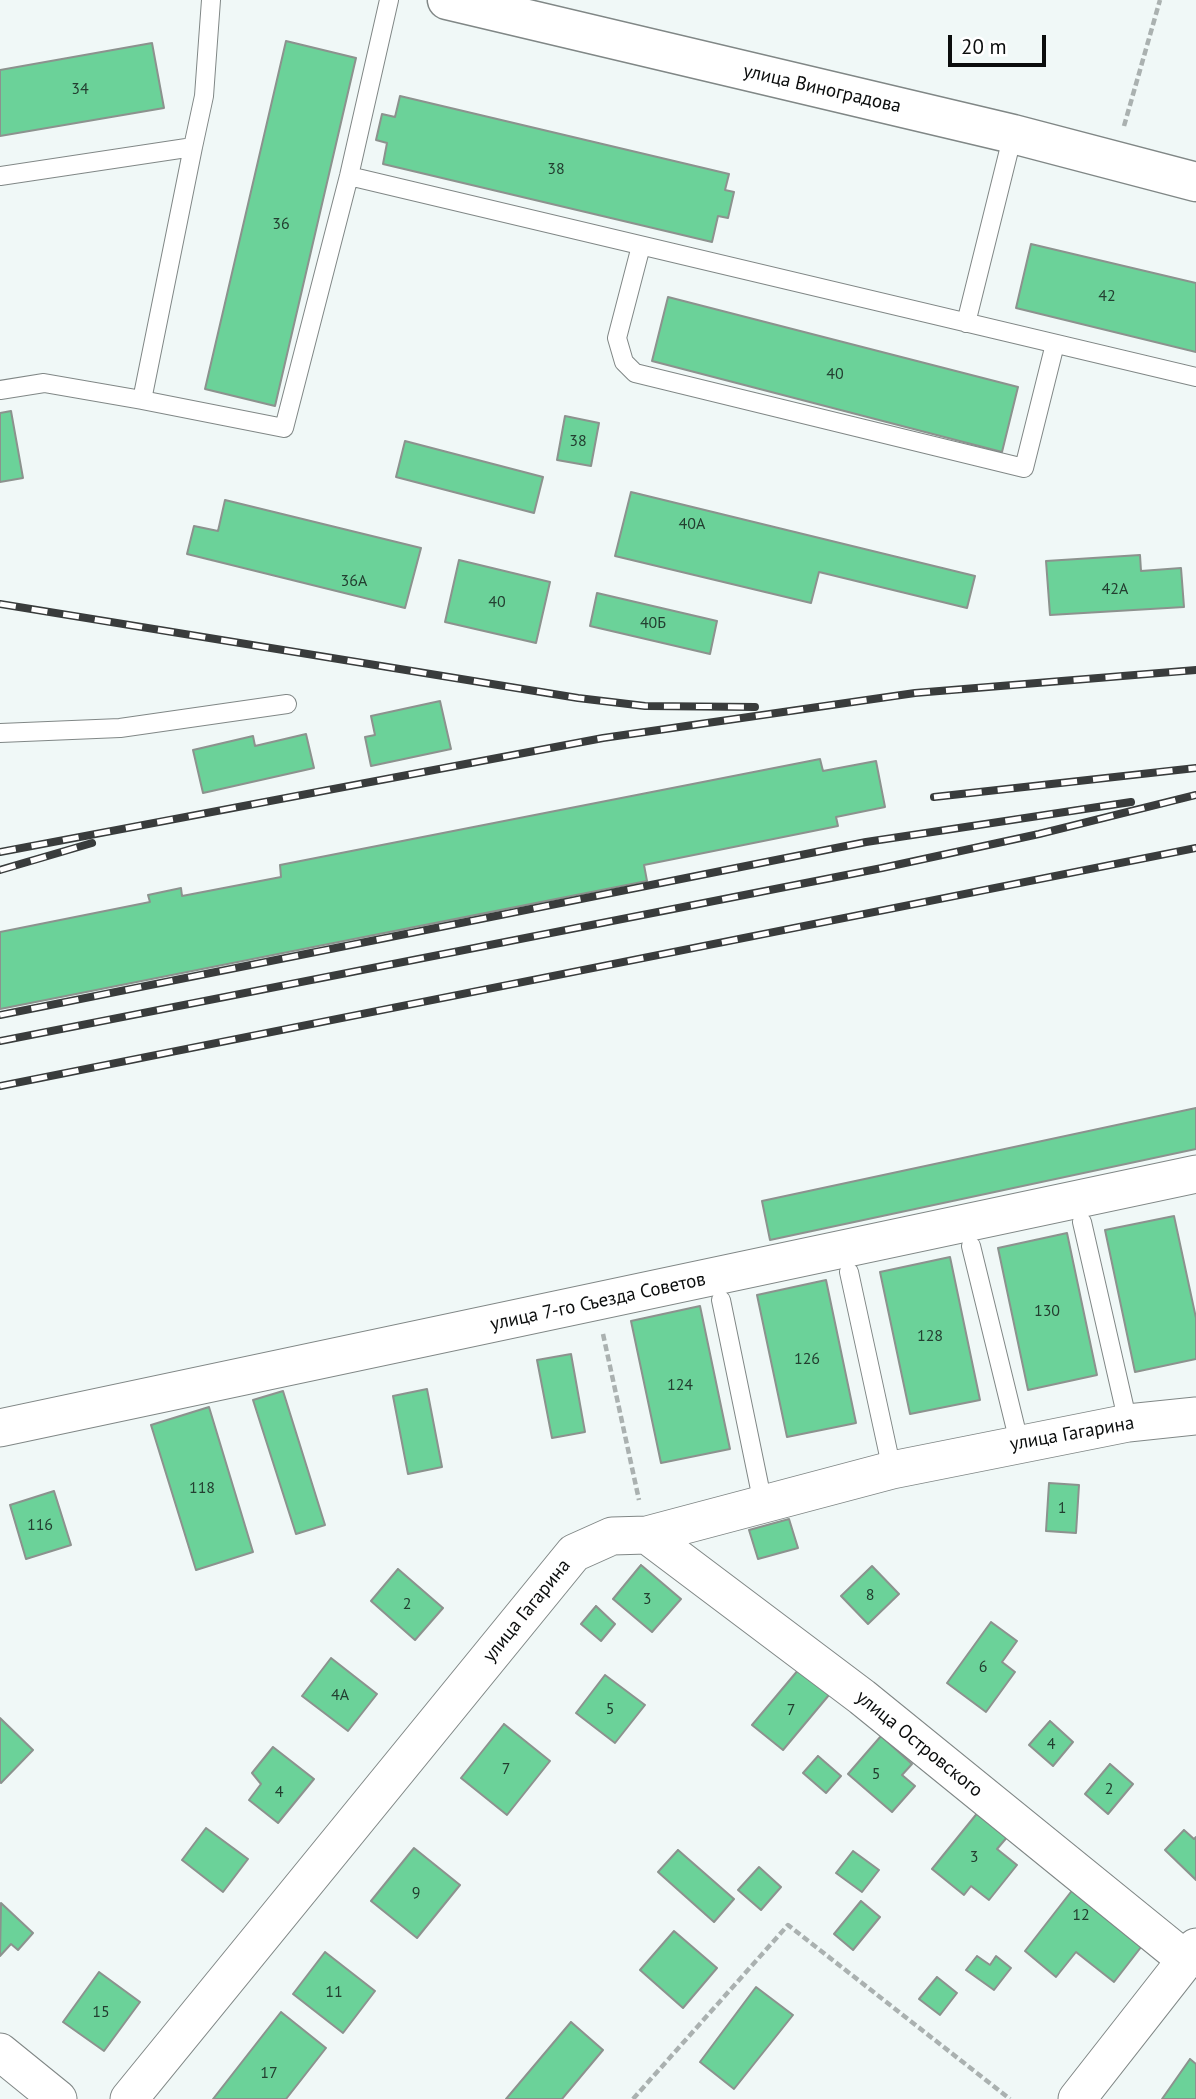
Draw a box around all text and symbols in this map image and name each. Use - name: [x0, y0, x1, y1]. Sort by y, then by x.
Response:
- scale bar: [951, 21, 1049, 65]
- text: 20 m: [961, 33, 1007, 60]
- street label: улица Виноградова: [741, 60, 903, 118]
- house number: 34: [71, 79, 89, 99]
- house number: 38: [547, 159, 565, 179]
- house number: 36: [272, 214, 290, 234]
- house number: 42: [1098, 286, 1116, 306]
- house number: 40: [826, 364, 844, 384]
- house number: 38: [569, 431, 587, 451]
- house number: 40А: [679, 514, 705, 534]
- house number: 36А: [341, 571, 367, 591]
- house number: 42А: [1102, 579, 1128, 599]
- house number: 40: [488, 592, 506, 612]
- house number: 40Б: [640, 613, 666, 633]
- street label: улица 7-го Съезда Советов: [488, 1268, 708, 1336]
- house number: 130: [1034, 1301, 1060, 1321]
- house number: 128: [917, 1326, 943, 1346]
- house number: 126: [794, 1349, 820, 1369]
- house number: 124: [667, 1375, 693, 1395]
- street label: улица Гагарина: [1008, 1412, 1136, 1456]
- house number: 118: [189, 1478, 215, 1498]
- house number: 1: [1058, 1498, 1066, 1518]
- house number: 116: [27, 1515, 53, 1535]
- street label: улица Гагарина: [479, 1555, 575, 1667]
- house number: 8: [866, 1585, 874, 1605]
- house number: 3: [643, 1589, 651, 1609]
- house number: 2: [403, 1594, 411, 1614]
- house number: 6: [979, 1657, 987, 1677]
- house number: 4А: [331, 1685, 349, 1705]
- street label: улица Островского: [851, 1686, 987, 1802]
- house number: 5: [606, 1699, 614, 1719]
- house number: 7: [787, 1700, 795, 1720]
- house number: 4: [1047, 1734, 1055, 1754]
- house number: 7: [502, 1759, 510, 1779]
- house number: 5: [872, 1764, 880, 1784]
- house number: 2: [1105, 1779, 1113, 1799]
- house number: 4: [275, 1782, 283, 1802]
- house number: 3: [970, 1847, 978, 1867]
- house number: 9: [412, 1883, 420, 1903]
- house number: 12: [1072, 1905, 1090, 1925]
- house number: 11: [325, 1982, 343, 2002]
- house number: 15: [92, 2002, 110, 2022]
- house number: 17: [260, 2063, 278, 2083]

